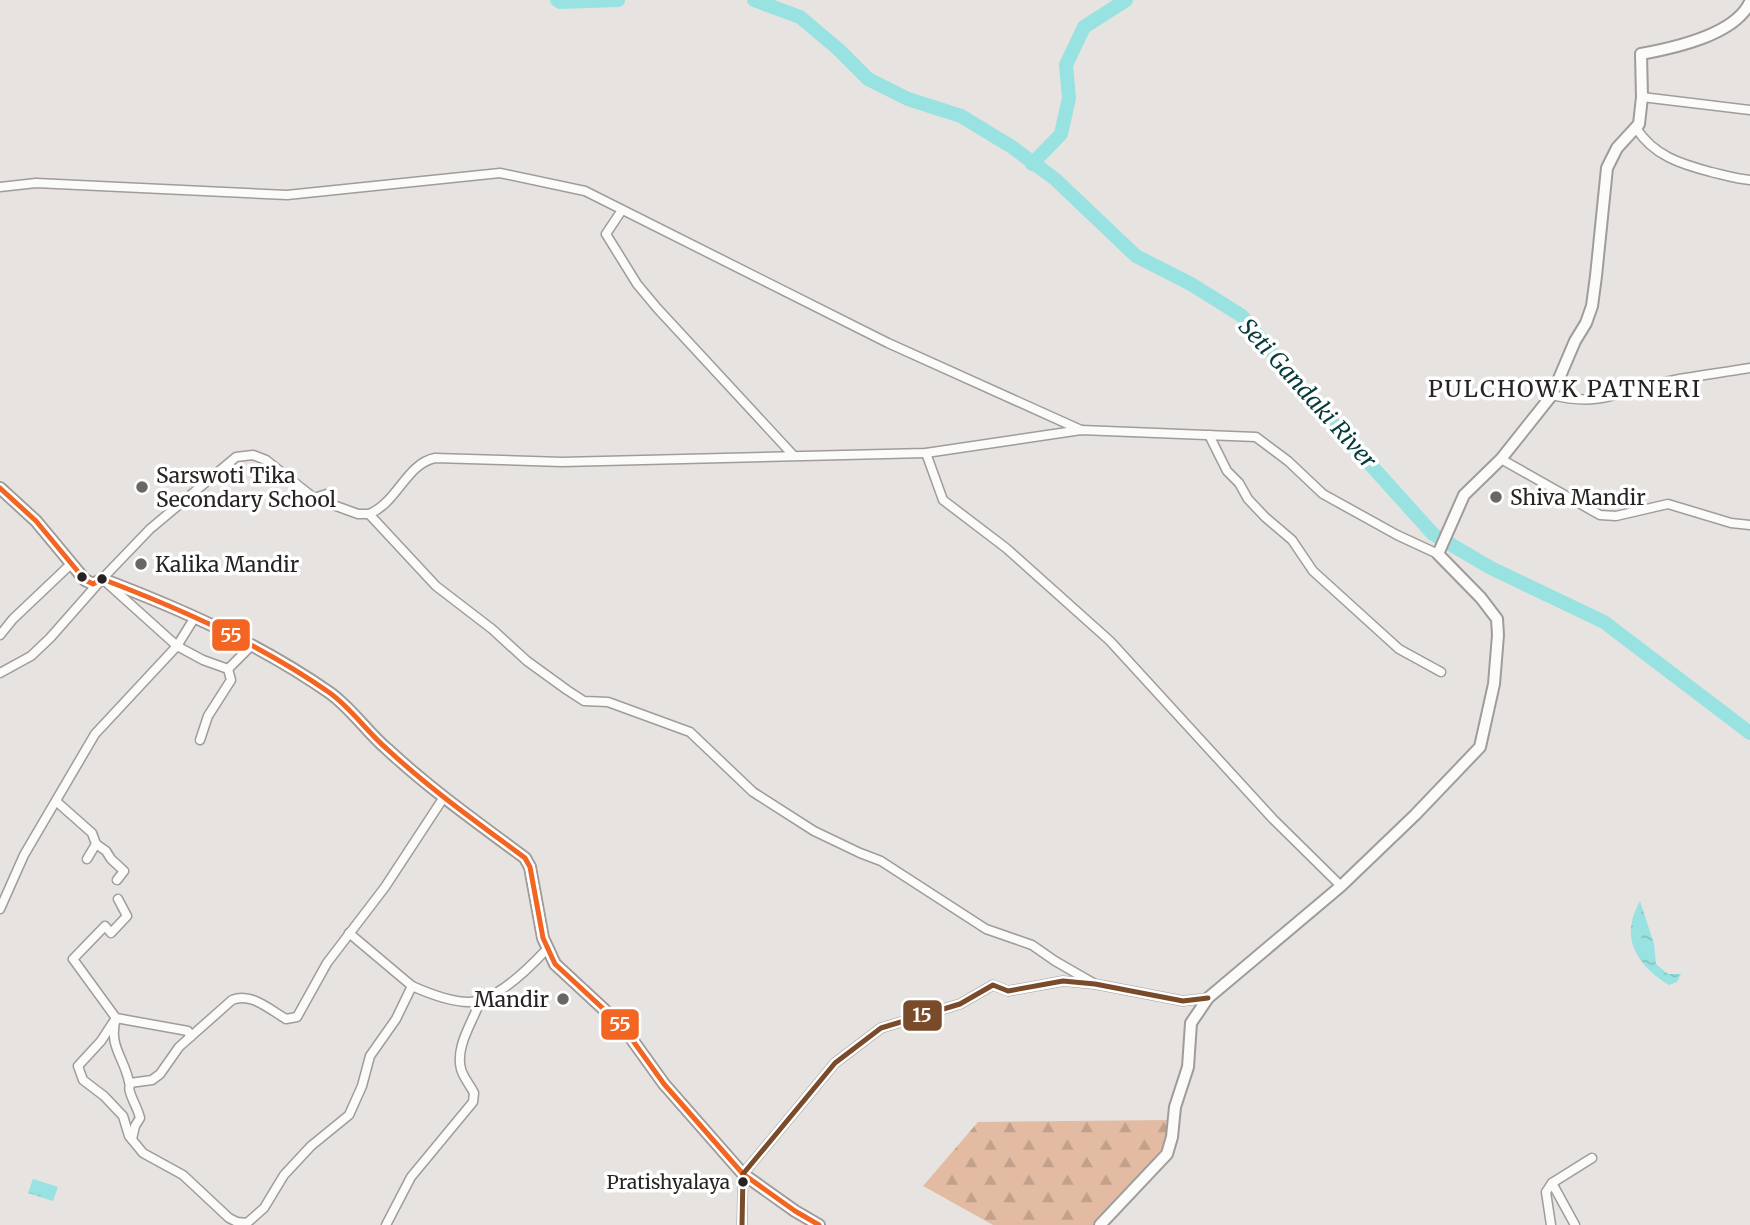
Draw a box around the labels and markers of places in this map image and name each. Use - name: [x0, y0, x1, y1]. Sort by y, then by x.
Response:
- place label: Sarswoti Tika Secondary School: [156, 462, 337, 513]
- marker: Sarswoti Tika Secondary School: [134, 479, 150, 495]
- place label: Shiva Mandir: [1510, 484, 1646, 511]
- marker: Shiva Mandir: [1488, 489, 1504, 505]
- place label: Kalika Mandir: [155, 551, 299, 578]
- marker: Kalika Mandir: [133, 556, 149, 572]
- unlabelled marker: [75, 570, 89, 584]
- unlabelled marker: [95, 572, 109, 586]
- place label: Mandir: [474, 986, 549, 1013]
- marker: Mandir: [555, 991, 571, 1007]
- place label: Pratishyalaya: [607, 1170, 730, 1194]
- marker: Pratishyalaya: [736, 1175, 750, 1189]

